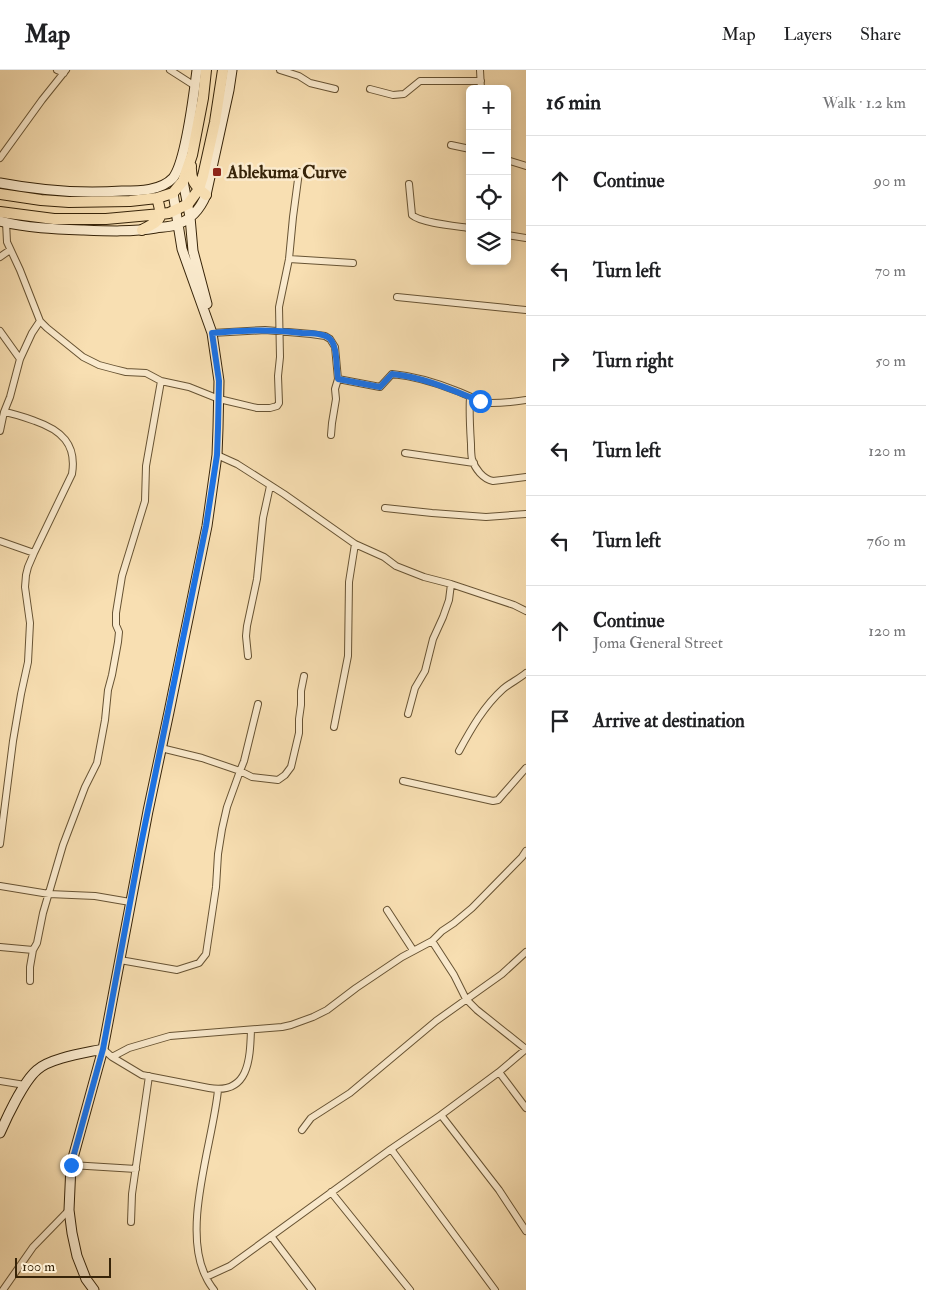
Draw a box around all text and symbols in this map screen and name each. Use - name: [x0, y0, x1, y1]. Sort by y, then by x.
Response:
- text: Map: [25, 19, 70, 50]
- text: Map: [722, 23, 756, 46]
- text: Layers: [784, 23, 832, 46]
- text: Share: [860, 23, 901, 46]
- map controls: [466, 85, 511, 265]
- button: +: [466, 85, 511, 130]
- text: 16 min: [546, 89, 601, 116]
- text: Walk · 1.2 km: [823, 93, 906, 113]
- button: −: [466, 130, 511, 175]
- place label: Ablekuma Curve: [226, 161, 347, 184]
- marker: Ablekuma Curve: [211, 166, 223, 178]
- icon: ahead: [546, 167, 574, 195]
- text: Continue: [593, 169, 664, 193]
- text: 90 m: [874, 171, 906, 191]
- button: locate: [466, 175, 511, 220]
- button: layers: [466, 220, 511, 265]
- icon: left: [546, 257, 574, 285]
- text: Turn left: [593, 259, 661, 283]
- text: 70 m: [875, 261, 906, 281]
- icon: right: [546, 347, 574, 375]
- text: Turn right: [593, 349, 673, 373]
- text: 50 m: [875, 351, 906, 371]
- route start: [469, 390, 492, 413]
- icon: left: [546, 437, 574, 465]
- text: Turn left: [593, 439, 661, 463]
- text: 120 m: [868, 441, 906, 461]
- icon: left: [546, 527, 574, 555]
- text: Turn left: [593, 529, 661, 553]
- text: 760 m: [867, 531, 906, 551]
- text: Continue: [593, 609, 664, 633]
- icon: ahead: [546, 617, 574, 645]
- text: 120 m: [868, 621, 906, 641]
- text: Joma General Street: [593, 633, 723, 653]
- icon: arrive: [546, 707, 574, 735]
- text: Arrive at destination: [593, 709, 745, 733]
- route end: [60, 1154, 83, 1177]
- scale bar: [15, 1255, 111, 1278]
- text: 100 m: [22, 1258, 55, 1275]

